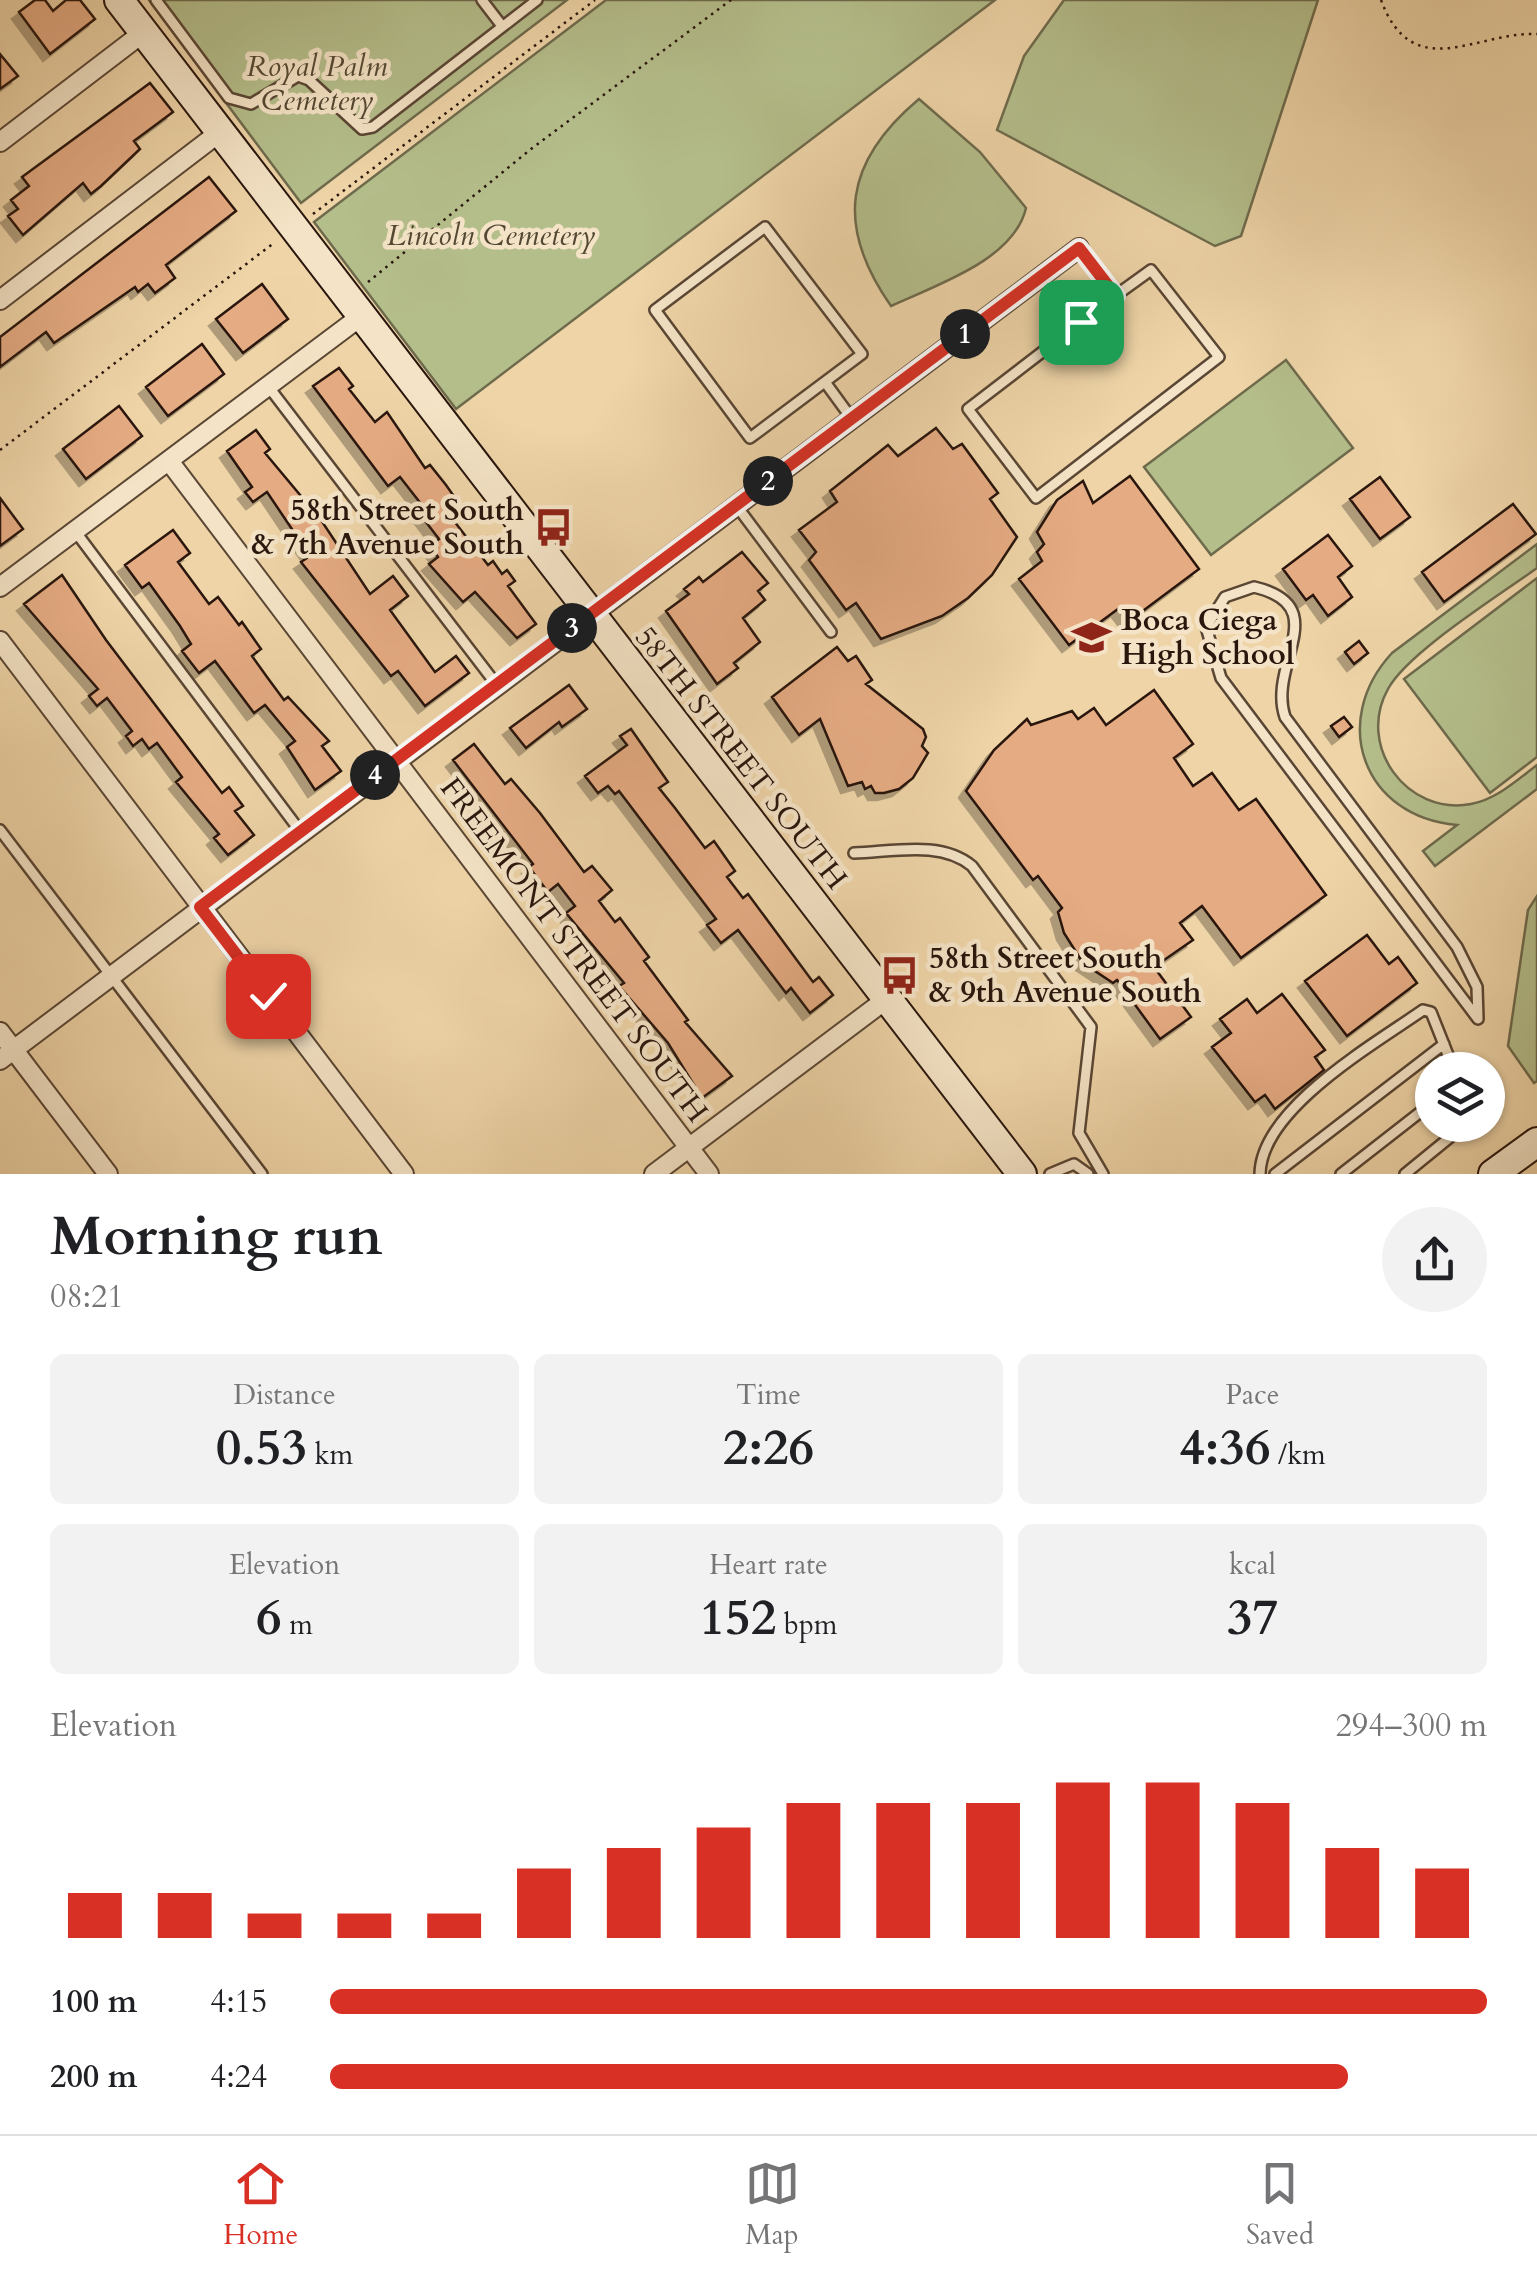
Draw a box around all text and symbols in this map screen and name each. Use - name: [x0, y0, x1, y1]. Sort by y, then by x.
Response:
- park label: Royal Palm Cemetery: [246, 46, 388, 121]
- park label: Lincoln Cemetery: [387, 215, 596, 256]
- pin: [1039, 280, 1124, 365]
- icon: arrive: [1054, 295, 1109, 350]
- pin: 1: [940, 309, 990, 359]
- text: 1: [958, 315, 972, 353]
- pin: 2: [743, 456, 793, 506]
- text: 2: [761, 462, 775, 500]
- place label: 58th Street South & 7th Avenue South: [252, 490, 524, 565]
- bus stop icon: 58th Street South & 7th Avenue South: [533, 506, 575, 548]
- place label: Boca Ciega High School: [1121, 600, 1295, 675]
- pin: 3: [547, 603, 597, 653]
- text: 3: [565, 609, 579, 647]
- school or university icon: Boca Ciega High School: [1070, 616, 1112, 658]
- street label: 58TH STREET SOUTH: [625, 618, 857, 898]
- pin: 4: [350, 750, 400, 800]
- text: 4: [368, 756, 382, 794]
- street label: FREEMONT STREET SOUTH: [431, 769, 717, 1131]
- place label: 58th Street South & 9th Avenue South: [929, 938, 1202, 1013]
- pin: [226, 954, 311, 1039]
- bus stop icon: 58th Street South & 9th Avenue South: [878, 954, 920, 996]
- icon: check: [241, 969, 296, 1024]
- map controls: [1415, 1052, 1505, 1142]
- button: layers: [1415, 1052, 1505, 1142]
- text: Morning run: [50, 1200, 383, 1274]
- button: share: [1382, 1207, 1487, 1312]
- text: 08:21: [50, 1275, 124, 1319]
- text: Distance: [233, 1376, 336, 1414]
- text: Time: [736, 1376, 801, 1414]
- text: Pace: [1225, 1376, 1280, 1414]
- text: 0.53: [216, 1414, 307, 1482]
- text: 2:26: [723, 1414, 814, 1482]
- text: 4:36: [1179, 1414, 1271, 1482]
- text: km: [307, 1436, 353, 1474]
- text: /km: [1271, 1436, 1326, 1474]
- text: Elevation: [229, 1546, 340, 1584]
- text: Heart rate: [709, 1546, 828, 1584]
- text: kcal: [1229, 1546, 1276, 1584]
- text: 6: [256, 1584, 282, 1652]
- text: 152: [700, 1584, 776, 1652]
- text: 37: [1227, 1584, 1278, 1652]
- text: m: [282, 1606, 313, 1644]
- text: bpm: [776, 1606, 837, 1644]
- text: Elevation: [50, 1704, 177, 1748]
- text: 294–300 m: [1335, 1704, 1487, 1748]
- text: 100 m: [50, 1980, 137, 2024]
- text: 4:15: [210, 1980, 267, 2024]
- text: 200 m: [50, 2055, 137, 2099]
- text: 4:24: [210, 2055, 267, 2099]
- tab: Home: [223, 2156, 298, 2254]
- tab: Map: [745, 2156, 800, 2254]
- tab: Saved: [1246, 2156, 1314, 2254]

